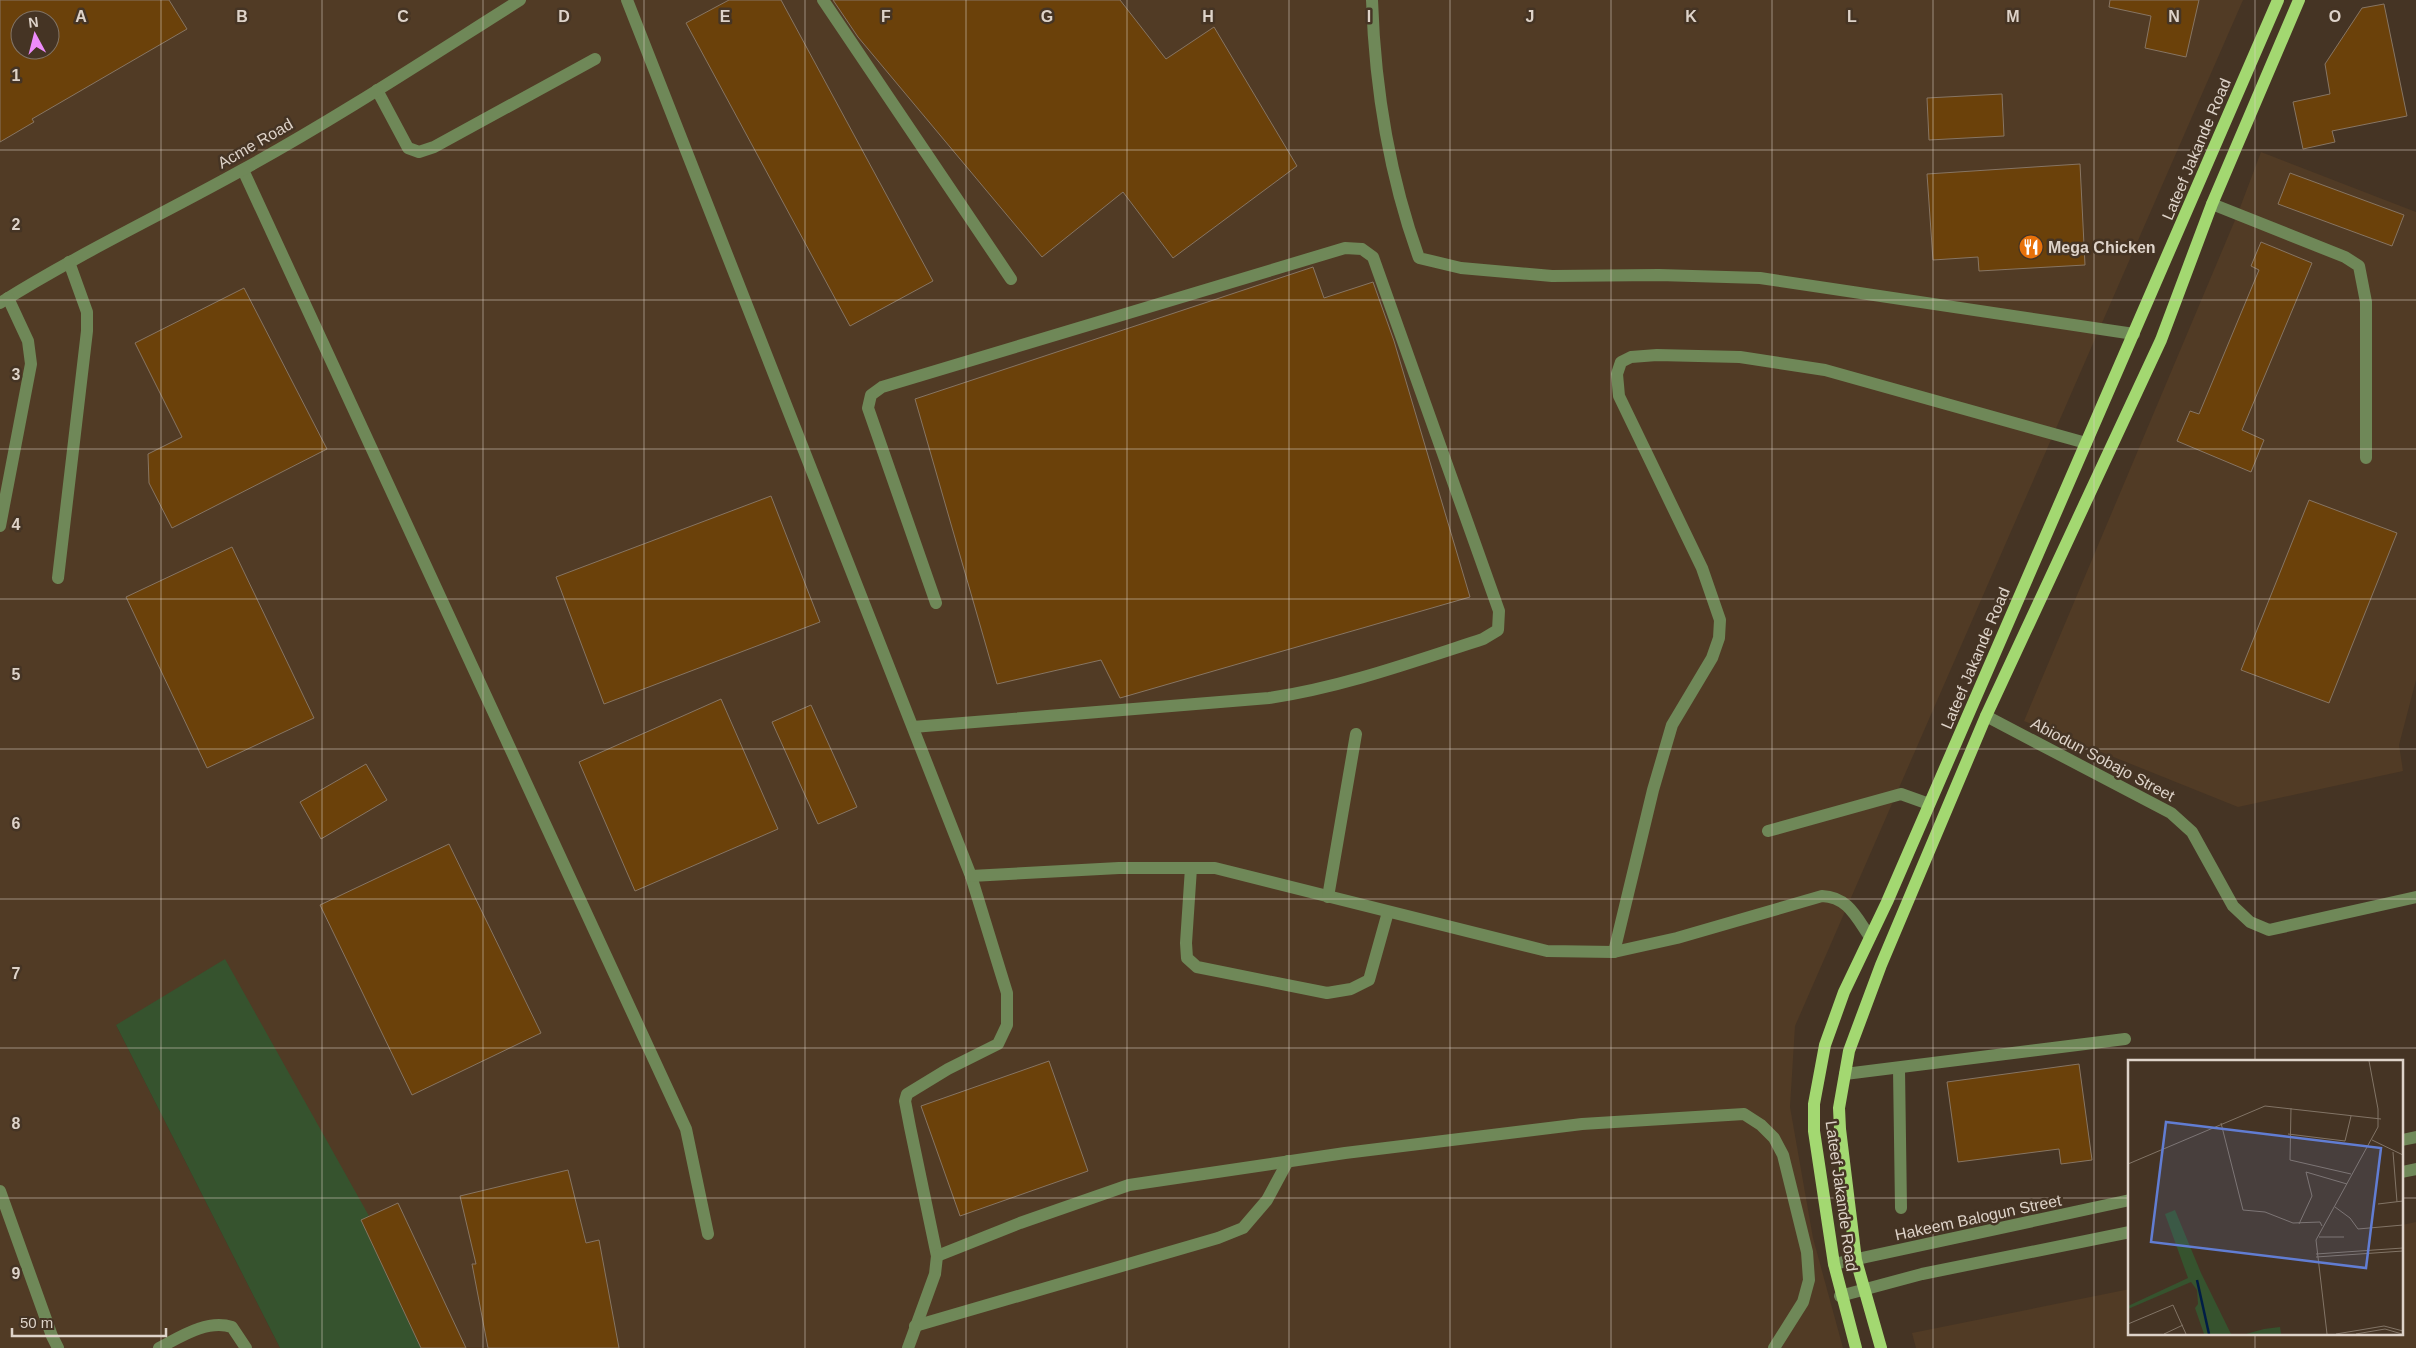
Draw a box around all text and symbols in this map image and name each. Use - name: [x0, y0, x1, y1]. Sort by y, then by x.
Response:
- text: A: [75, 8, 87, 25]
- text: B: [236, 8, 248, 25]
- text: C: [397, 8, 409, 25]
- text: D: [558, 8, 570, 25]
- text: E: [720, 8, 731, 25]
- text: F: [881, 8, 891, 25]
- text: G: [1041, 8, 1053, 25]
- text: H: [1202, 8, 1214, 25]
- text: I: [1367, 8, 1371, 25]
- text: J: [1526, 8, 1534, 25]
- text: K: [1685, 8, 1697, 25]
- text: L: [1847, 8, 1857, 25]
- text: M: [2006, 8, 2020, 25]
- text: N: [2168, 8, 2180, 25]
- text: O: [2329, 8, 2341, 25]
- north arrow: [10, 10, 60, 60]
- text: N: [27, 14, 39, 31]
- text: 1: [12, 67, 21, 84]
- street label: Lateef Jakande Road: [2159, 76, 2234, 223]
- street label: Acme Road: [215, 115, 296, 172]
- text: 2: [12, 216, 21, 233]
- restaurant icon: Mega Chicken: [2018, 234, 2044, 260]
- place label: Mega Chicken: [2048, 239, 2156, 256]
- text: 3: [12, 366, 21, 383]
- text: 4: [12, 516, 21, 533]
- street label: Lateef Jakande Road: [1938, 585, 2013, 732]
- text: 5: [12, 666, 21, 683]
- street label: Abiodun Sobajo Street: [2028, 714, 2178, 805]
- text: 6: [12, 815, 21, 832]
- text: 7: [12, 965, 21, 982]
- inset map: [2128, 1060, 2404, 1336]
- text: 8: [12, 1115, 21, 1132]
- street label: Lateef Jakande Road: [1823, 1120, 1861, 1273]
- street label: Hakeem Balogun Street: [1893, 1191, 2063, 1243]
- text: 9: [12, 1265, 21, 1282]
- scale bar: [12, 1306, 166, 1338]
- text: 50 m: [20, 1314, 53, 1331]

